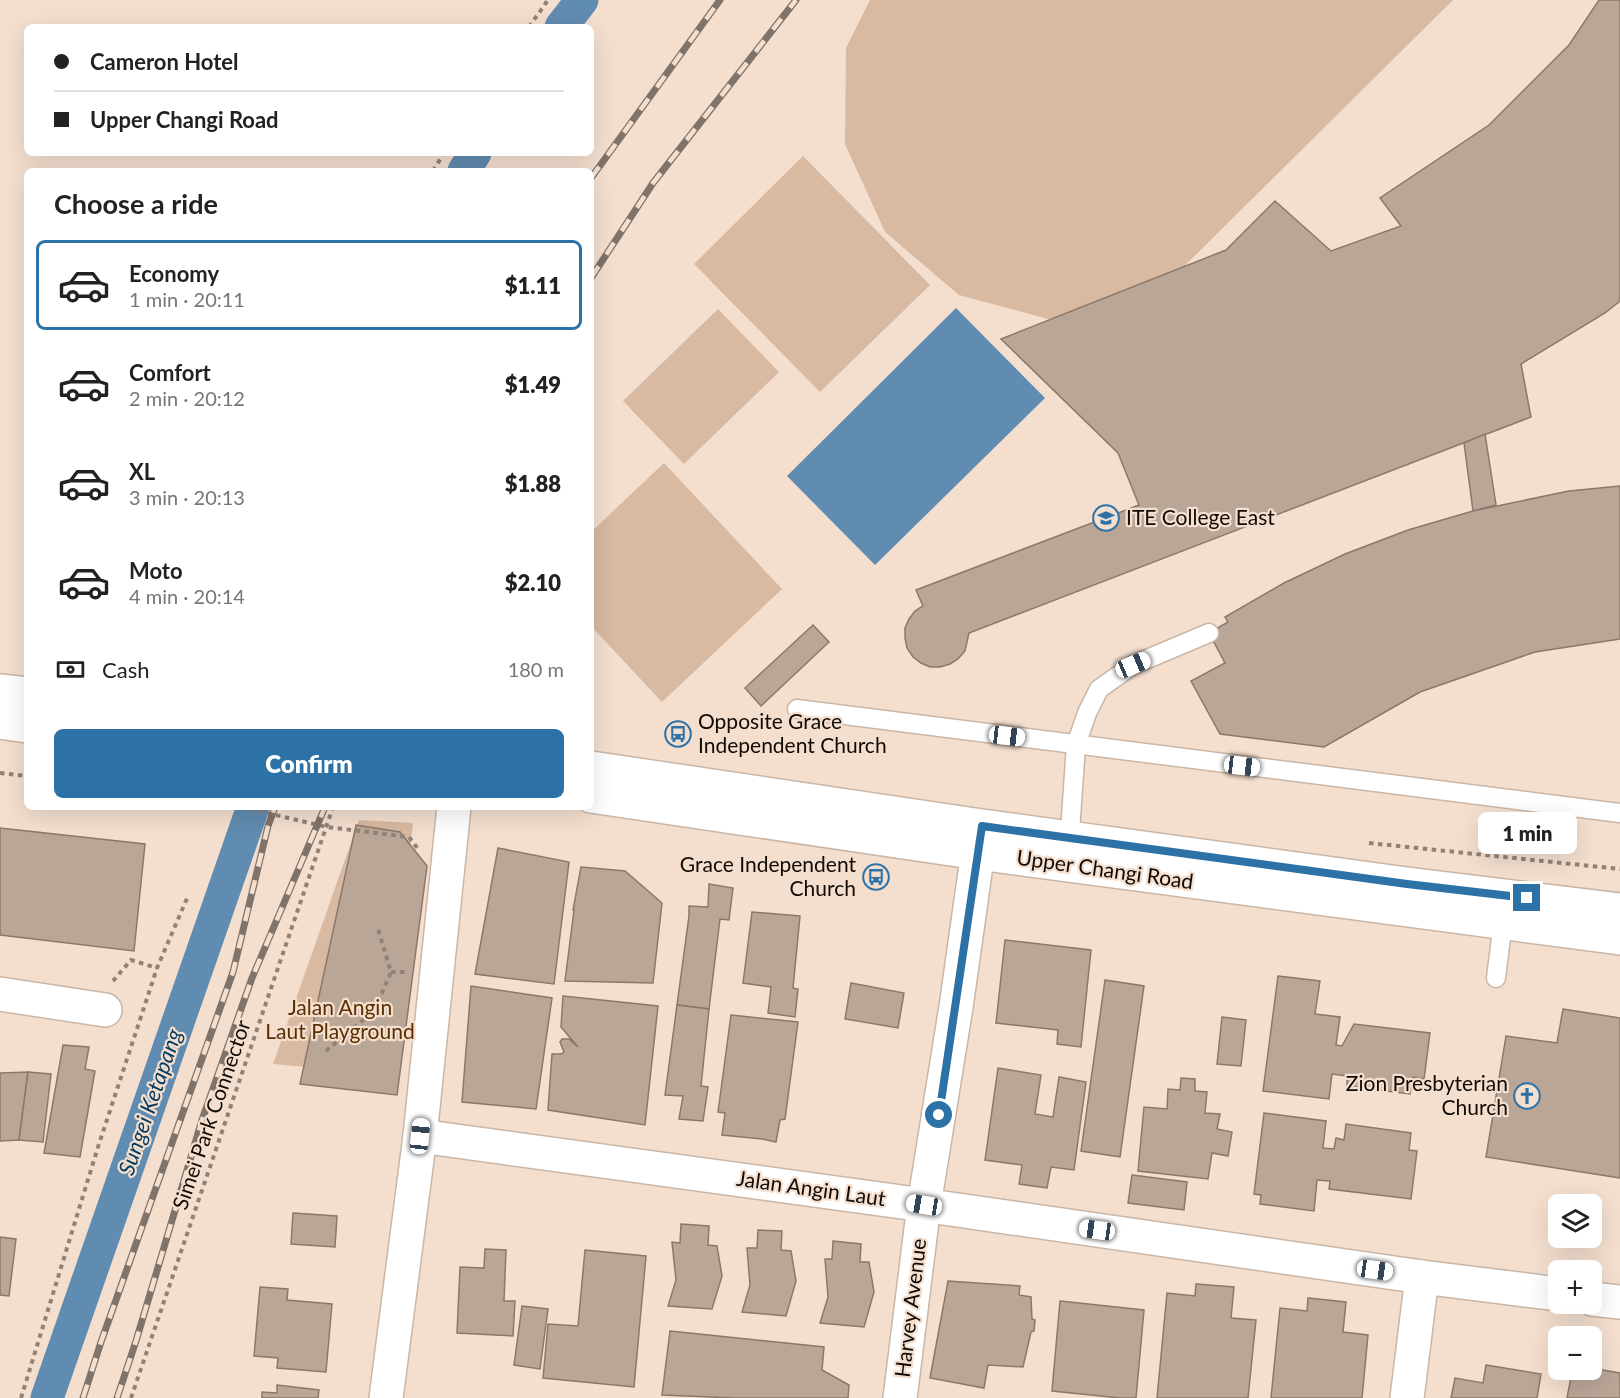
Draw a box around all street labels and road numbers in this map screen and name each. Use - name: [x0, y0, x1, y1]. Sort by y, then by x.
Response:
- street label: Upper Changi Road: [1015, 844, 1195, 893]
- street label: Simei Park Connector: [166, 1016, 255, 1213]
- street label: Jalan Angin Laut: [735, 1165, 888, 1210]
- street label: Harvey Avenue: [889, 1237, 930, 1379]

